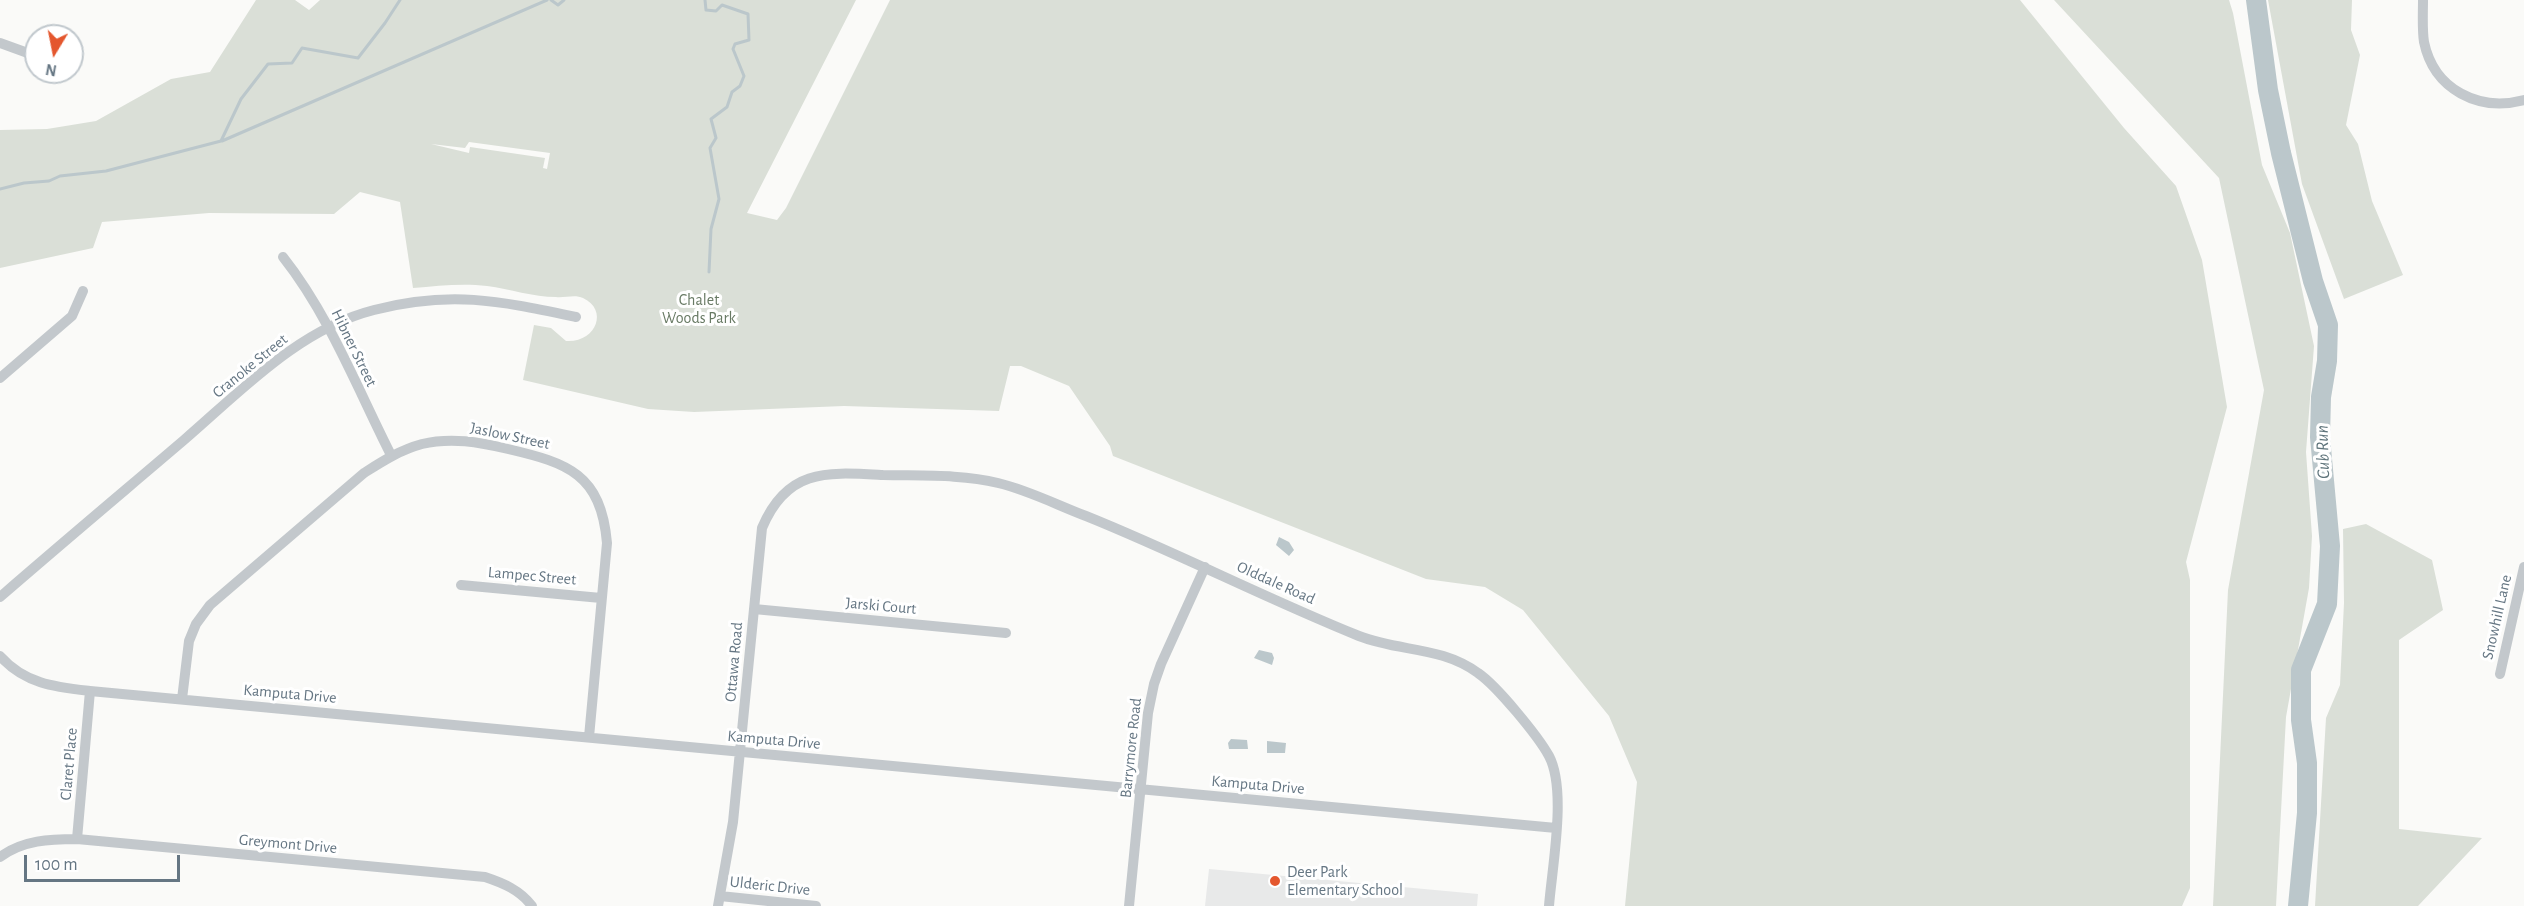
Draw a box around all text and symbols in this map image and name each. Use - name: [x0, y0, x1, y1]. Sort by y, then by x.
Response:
- north arrow: [24, 24, 84, 84]
- text: N: [44, 61, 58, 79]
- park label: Chalet Woods Park: [662, 290, 736, 328]
- street label: Hibner Street: [327, 306, 381, 390]
- street label: Cranoke Street: [209, 330, 291, 402]
- street label: Jaslow Street: [469, 418, 551, 454]
- water label: Cub Run: [2311, 425, 2335, 479]
- street label: Olddale Road: [1234, 557, 1318, 609]
- street label: Lampec Street: [487, 563, 577, 589]
- street label: Snowhill Lane: [2478, 573, 2516, 661]
- street label: Jarski Court: [845, 593, 917, 619]
- street label: Ottawa Road: [721, 621, 747, 703]
- street label: Kamputa Drive: [243, 680, 337, 708]
- street label: Barrymore Road: [1116, 697, 1146, 799]
- street label: Kamputa Drive: [727, 726, 821, 754]
- street label: Claret Place: [56, 727, 82, 801]
- street label: Kamputa Drive: [1211, 771, 1305, 799]
- street label: Greymont Drive: [238, 830, 338, 858]
- scale bar: [27, 843, 183, 881]
- text: 100 m: [35, 856, 78, 874]
- place label: Deer Park Elementary School: [1287, 862, 1403, 900]
- street label: Ulderic Drive: [729, 872, 811, 900]
- marker: Deer Park Elementary School: [1268, 874, 1282, 888]

